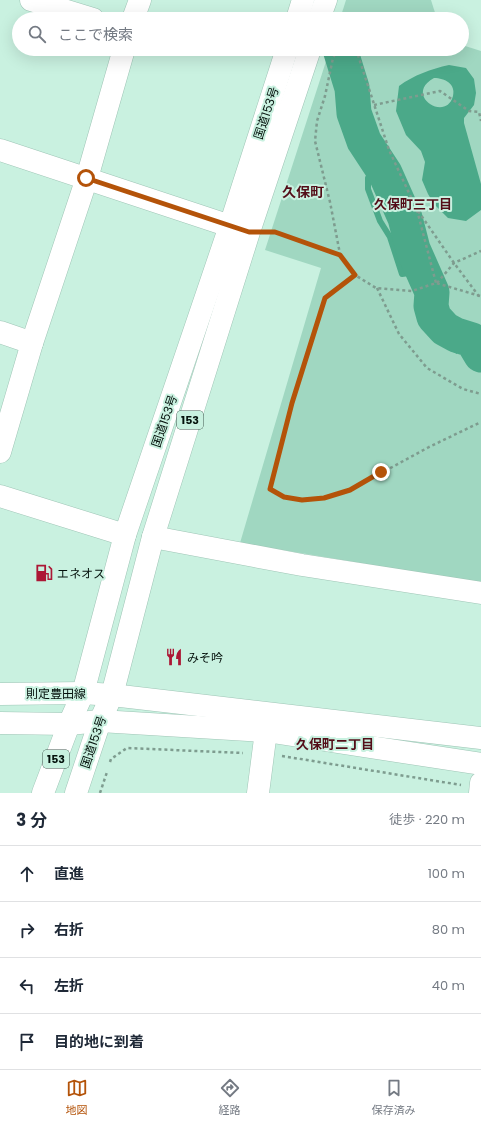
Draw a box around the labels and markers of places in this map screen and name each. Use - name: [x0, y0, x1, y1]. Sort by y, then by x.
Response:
- fuel station icon: エネオス: [34, 563, 54, 583]
- place label: エネオス: [57, 565, 105, 582]
- restaurant icon: みそ吟: [164, 647, 184, 667]
- place label: みそ吟: [187, 649, 223, 666]

